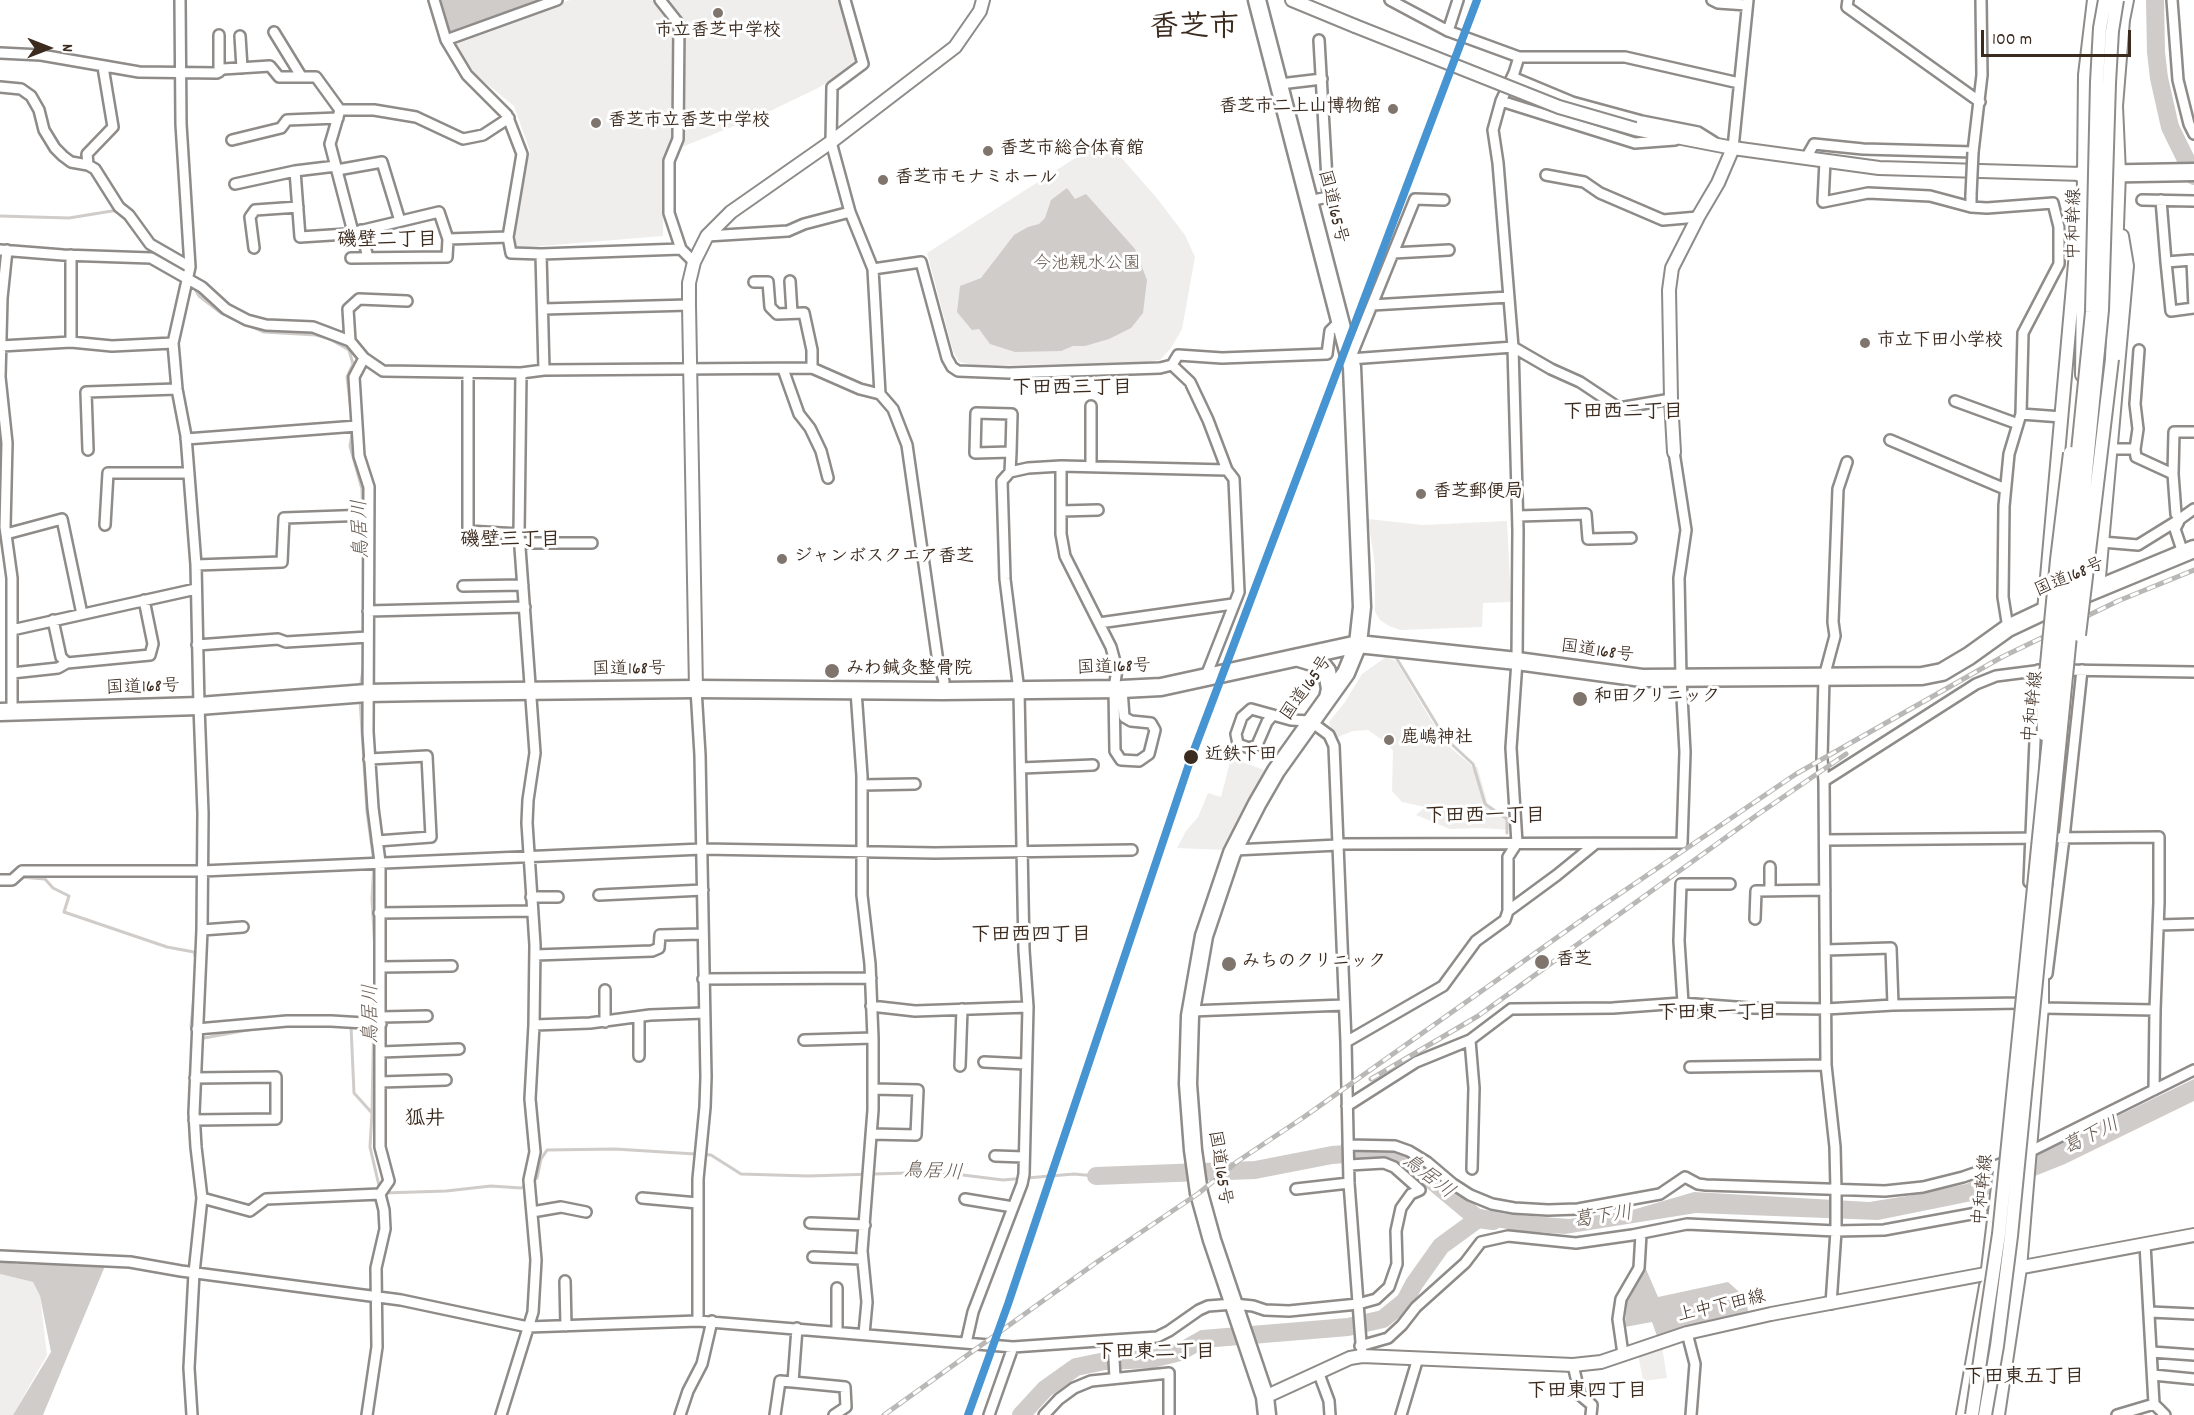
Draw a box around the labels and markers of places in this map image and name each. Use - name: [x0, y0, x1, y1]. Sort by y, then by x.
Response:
- marker: 市立香芝中学校: [711, 6, 725, 20]
- place label: 市立香芝中学校: [655, 22, 781, 44]
- place label: 香芝市二上山博物館: [1219, 98, 1381, 120]
- marker: 香芝市二上山博物館: [1386, 102, 1400, 116]
- place label: 香芝市立香芝中学校: [608, 112, 770, 134]
- marker: 香芝市立香芝中学校: [589, 116, 603, 130]
- place label: 香芝市総合体育館: [1000, 140, 1144, 162]
- marker: 香芝市総合体育館: [981, 144, 995, 158]
- place label: 香芝市モナミホール: [895, 169, 1057, 191]
- marker: 香芝市モナミホール: [876, 173, 890, 187]
- place label: 市立下田小学校: [1877, 332, 2003, 354]
- marker: 市立下田小学校: [1858, 336, 1872, 350]
- place label: 香芝郵便局: [1433, 483, 1523, 505]
- marker: 香芝郵便局: [1414, 487, 1428, 501]
- place label: ジャンボスクエア香芝: [794, 548, 974, 570]
- marker: ジャンボスクエア香芝: [775, 552, 789, 566]
- place label: みわ鍼灸整骨院: [846, 660, 972, 682]
- marker: みわ鍼灸整骨院: [823, 662, 841, 680]
- place label: 和田クリニック: [1594, 688, 1720, 710]
- marker: 和田クリニック: [1571, 690, 1589, 708]
- place label: 鹿嶋神社: [1401, 729, 1473, 751]
- marker: 鹿嶋神社: [1382, 733, 1396, 747]
- place label: 近鉄下田: [1205, 746, 1277, 768]
- marker: 近鉄下田: [1182, 748, 1200, 766]
- place label: 香芝: [1556, 951, 1592, 973]
- place label: みちのクリニック: [1242, 953, 1386, 975]
- marker: 香芝: [1533, 953, 1551, 971]
- marker: みちのクリニック: [1220, 955, 1238, 973]

